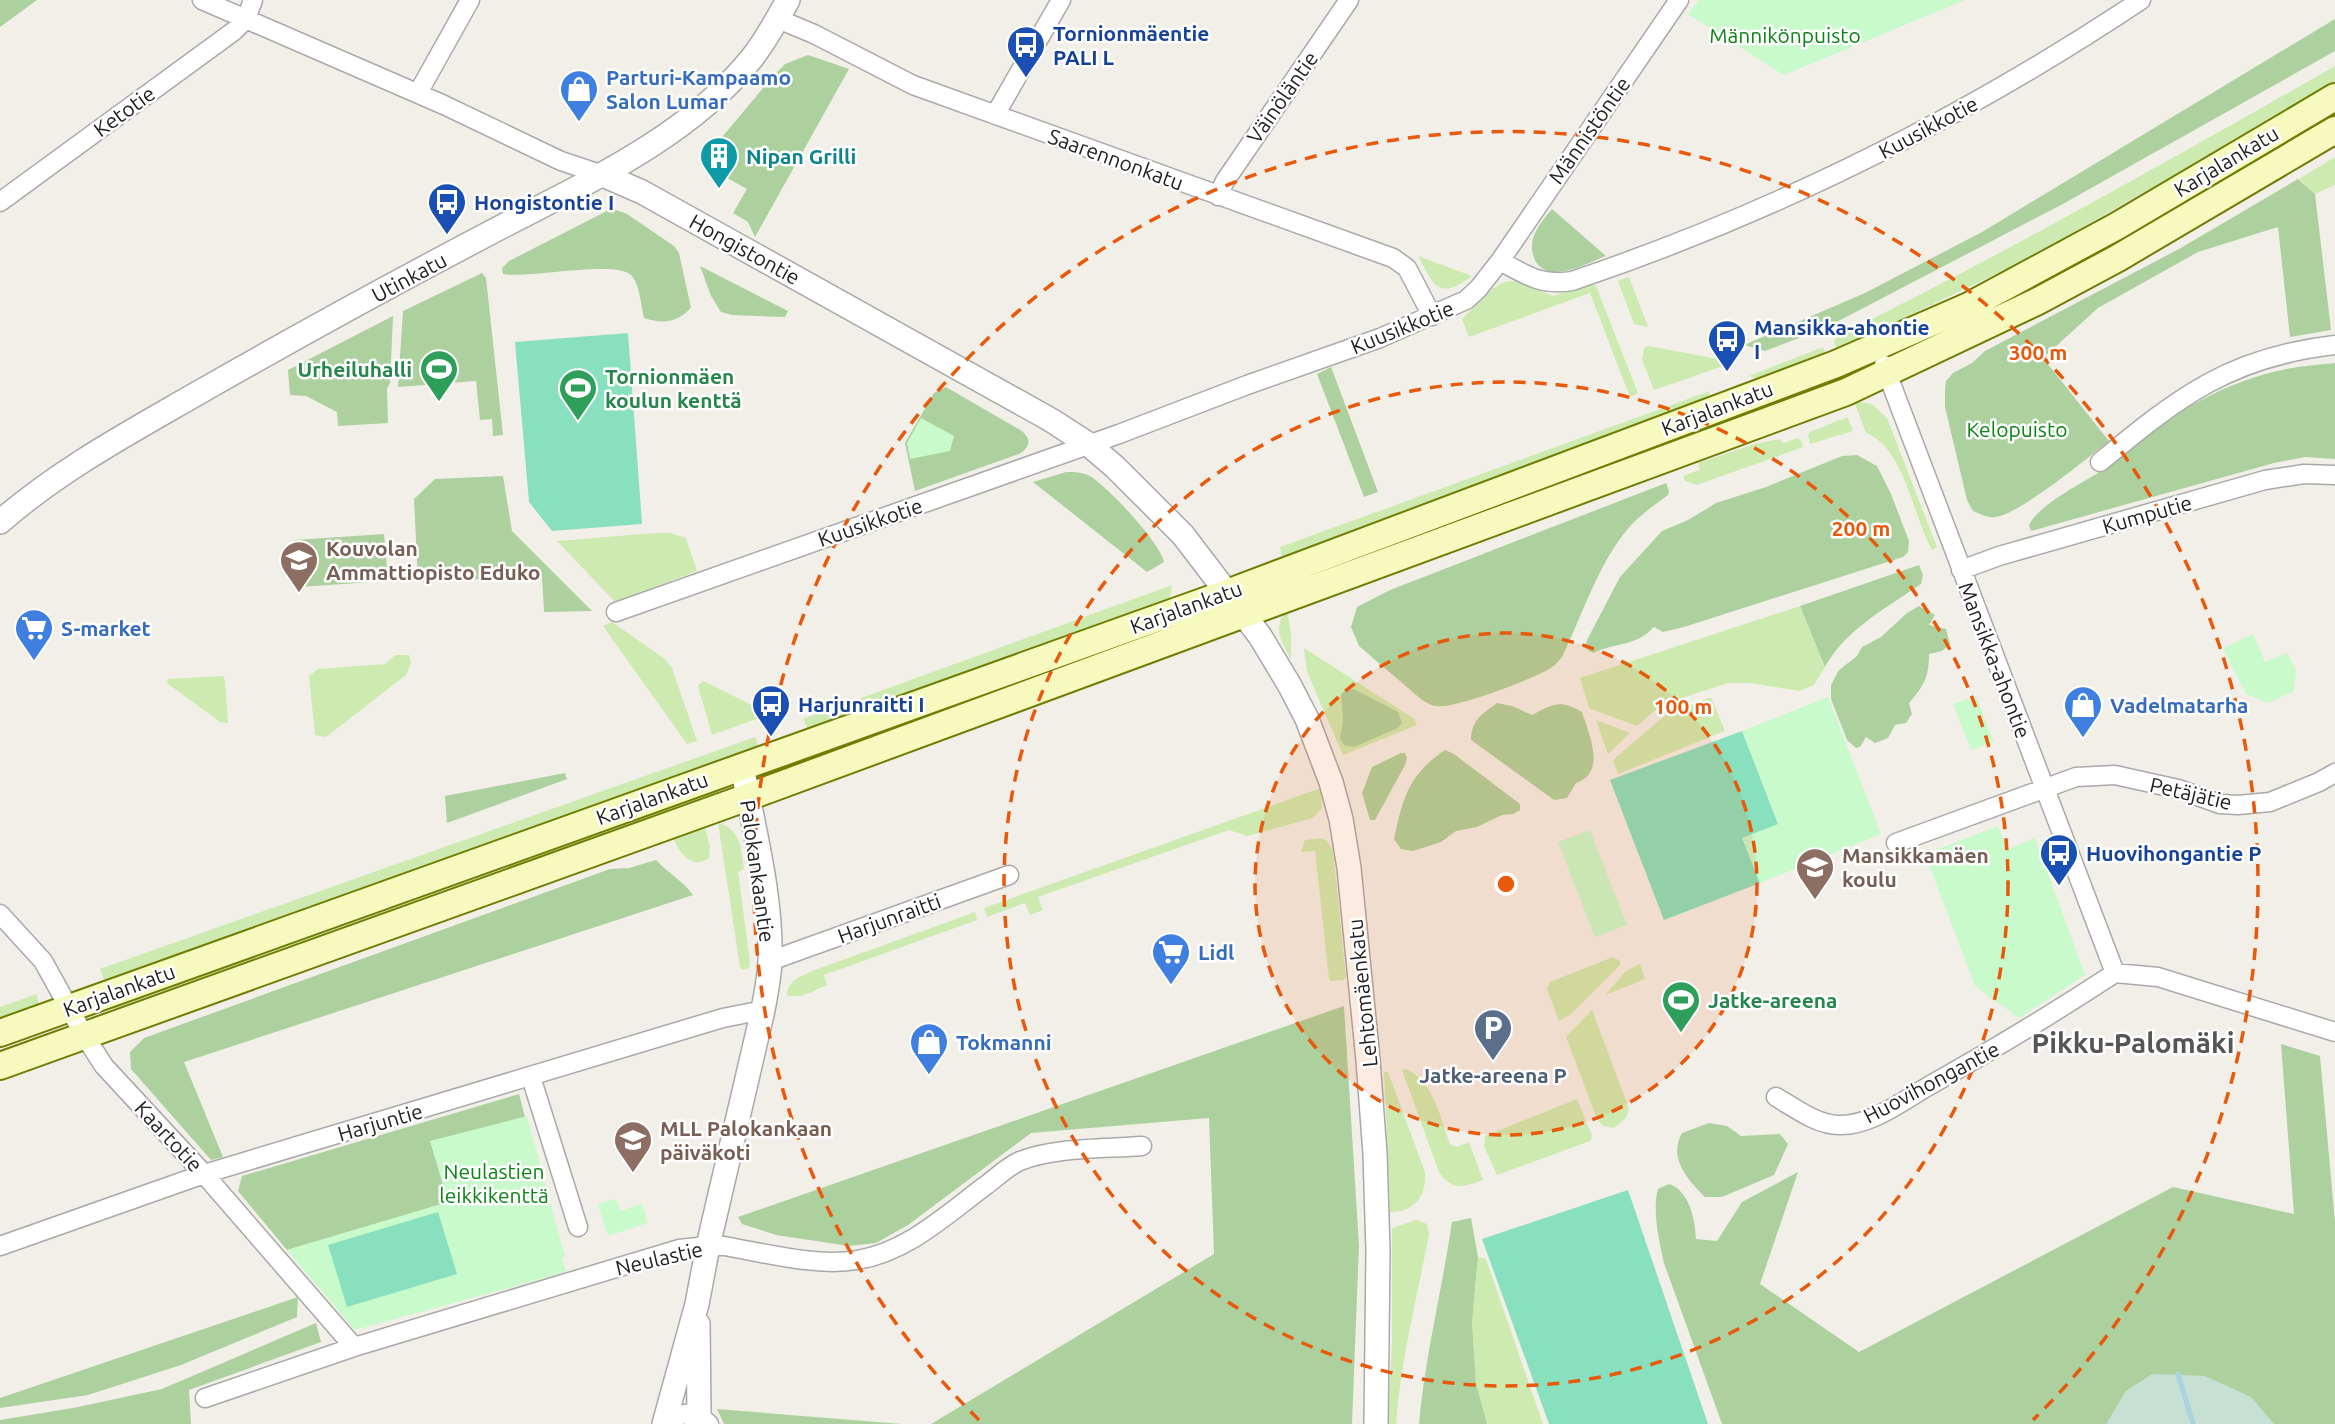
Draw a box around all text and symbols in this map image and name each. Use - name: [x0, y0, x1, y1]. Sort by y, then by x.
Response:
- place label: Tornionmäentie PALI L: [1053, 21, 1209, 69]
- park label: Männikönpuisto: [1709, 23, 1861, 47]
- bus stop icon: Tornionmäentie PALI L: [1005, 24, 1047, 79]
- street label: Väinöläntie: [1242, 47, 1322, 147]
- place label: Parturi-Kampaamo Salon Lumar: [606, 65, 791, 113]
- shop icon: Parturi-Kampaamo Salon Lumar: [558, 68, 600, 123]
- street label: Männistöntie: [1543, 72, 1635, 188]
- street label: Ketotie: [89, 81, 159, 141]
- street label: Kuusikkotie: [1874, 91, 1982, 163]
- street label: Karjalankatu: [2170, 120, 2282, 202]
- street label: Saarennonkatu: [1045, 123, 1187, 195]
- building icon: Nipan Grilli: [698, 135, 740, 190]
- place label: Nipan Grilli: [746, 144, 856, 168]
- bus stop icon: Hongistontie I: [426, 181, 468, 236]
- place label: Hongistontie I: [474, 190, 614, 214]
- street label: Hongistontie: [686, 209, 804, 289]
- street label: Utinkatu: [367, 247, 451, 307]
- street label: Kuusikkotie: [1347, 295, 1457, 359]
- place label: Mansikka-ahontie I: [1754, 315, 1930, 363]
- bus stop icon: Mansikka-ahontie I: [1706, 318, 1748, 373]
- text: 300 m: [2009, 340, 2067, 364]
- sports icon: Urheiluhalli: [418, 348, 460, 403]
- place label: Urheiluhalli: [298, 357, 412, 381]
- place label: Tornionmäen koulun kenttä: [605, 364, 742, 412]
- sports icon: Tornionmäen koulun kenttä: [557, 367, 599, 422]
- street label: Karjalankatu: [1658, 376, 1776, 440]
- park label: Kelopuisto: [1967, 417, 2067, 441]
- street label: Kumputie: [2099, 490, 2195, 538]
- street label: Kuusikkotie: [815, 493, 925, 551]
- text: 200 m: [1832, 516, 1890, 540]
- place label: Kouvolan Ammattiopisto Eduko: [326, 536, 541, 584]
- school or university icon: Kouvolan Ammattiopisto Eduko: [278, 539, 320, 594]
- street label: Karjalankatu: [1127, 576, 1245, 638]
- street label: Mansikka-ahontie: [1954, 579, 2036, 741]
- supermarket icon: S-market: [13, 607, 55, 662]
- place label: S-market: [61, 616, 151, 640]
- bus stop icon: Harjunraitti I: [750, 683, 792, 738]
- shop icon: Vadelmatarha: [2062, 684, 2104, 739]
- place label: Harjunraitti I: [798, 692, 925, 716]
- place label: Vadelmatarha: [2110, 693, 2248, 717]
- text: 100 m: [1654, 694, 1712, 718]
- street label: Karjalankatu: [593, 767, 711, 829]
- street label: Petäjätie: [2148, 772, 2234, 814]
- street label: Palokankaantie: [736, 798, 780, 944]
- bus stop icon: Huovihongantie P: [2038, 832, 2080, 887]
- place label: Huovihongantie P: [2086, 841, 2262, 865]
- place label: Mansikkamäen koulu: [1842, 843, 1989, 891]
- school or university icon: Mansikkamäen koulu: [1794, 846, 1836, 901]
- centre of rings: [1494, 872, 1518, 896]
- street label: Harjunraitti: [834, 888, 944, 948]
- street label: Lehtomäenkatu: [1342, 918, 1382, 1068]
- supermarket icon: Lidl: [1150, 931, 1192, 986]
- place label: Lidl: [1198, 940, 1234, 964]
- street label: Karjalankatu: [60, 959, 178, 1021]
- sports icon: Jatke-areena: [1660, 979, 1702, 1034]
- place label: Jatke-areena: [1708, 988, 1837, 1012]
- parking icon: Jatke-areena P: [1472, 1007, 1514, 1062]
- shop icon: Tokmanni: [908, 1021, 950, 1076]
- district label: Pikku-Palomäki: [2032, 1027, 2234, 1058]
- place label: Tokmanni: [956, 1030, 1052, 1054]
- street label: Huovihongantie: [1859, 1036, 2003, 1128]
- place label: Jatke-areena P: [1419, 1063, 1567, 1087]
- street label: Kaartotie: [130, 1096, 208, 1176]
- street label: Harjuntie: [335, 1098, 425, 1146]
- place label: MLL Palokankaan päiväkoti: [660, 1116, 832, 1164]
- school or university icon: MLL Palokankaan päiväkoti: [612, 1119, 654, 1174]
- park label: Neulastien leikkikenttä: [439, 1159, 549, 1207]
- street label: Neulastie: [613, 1236, 705, 1280]

